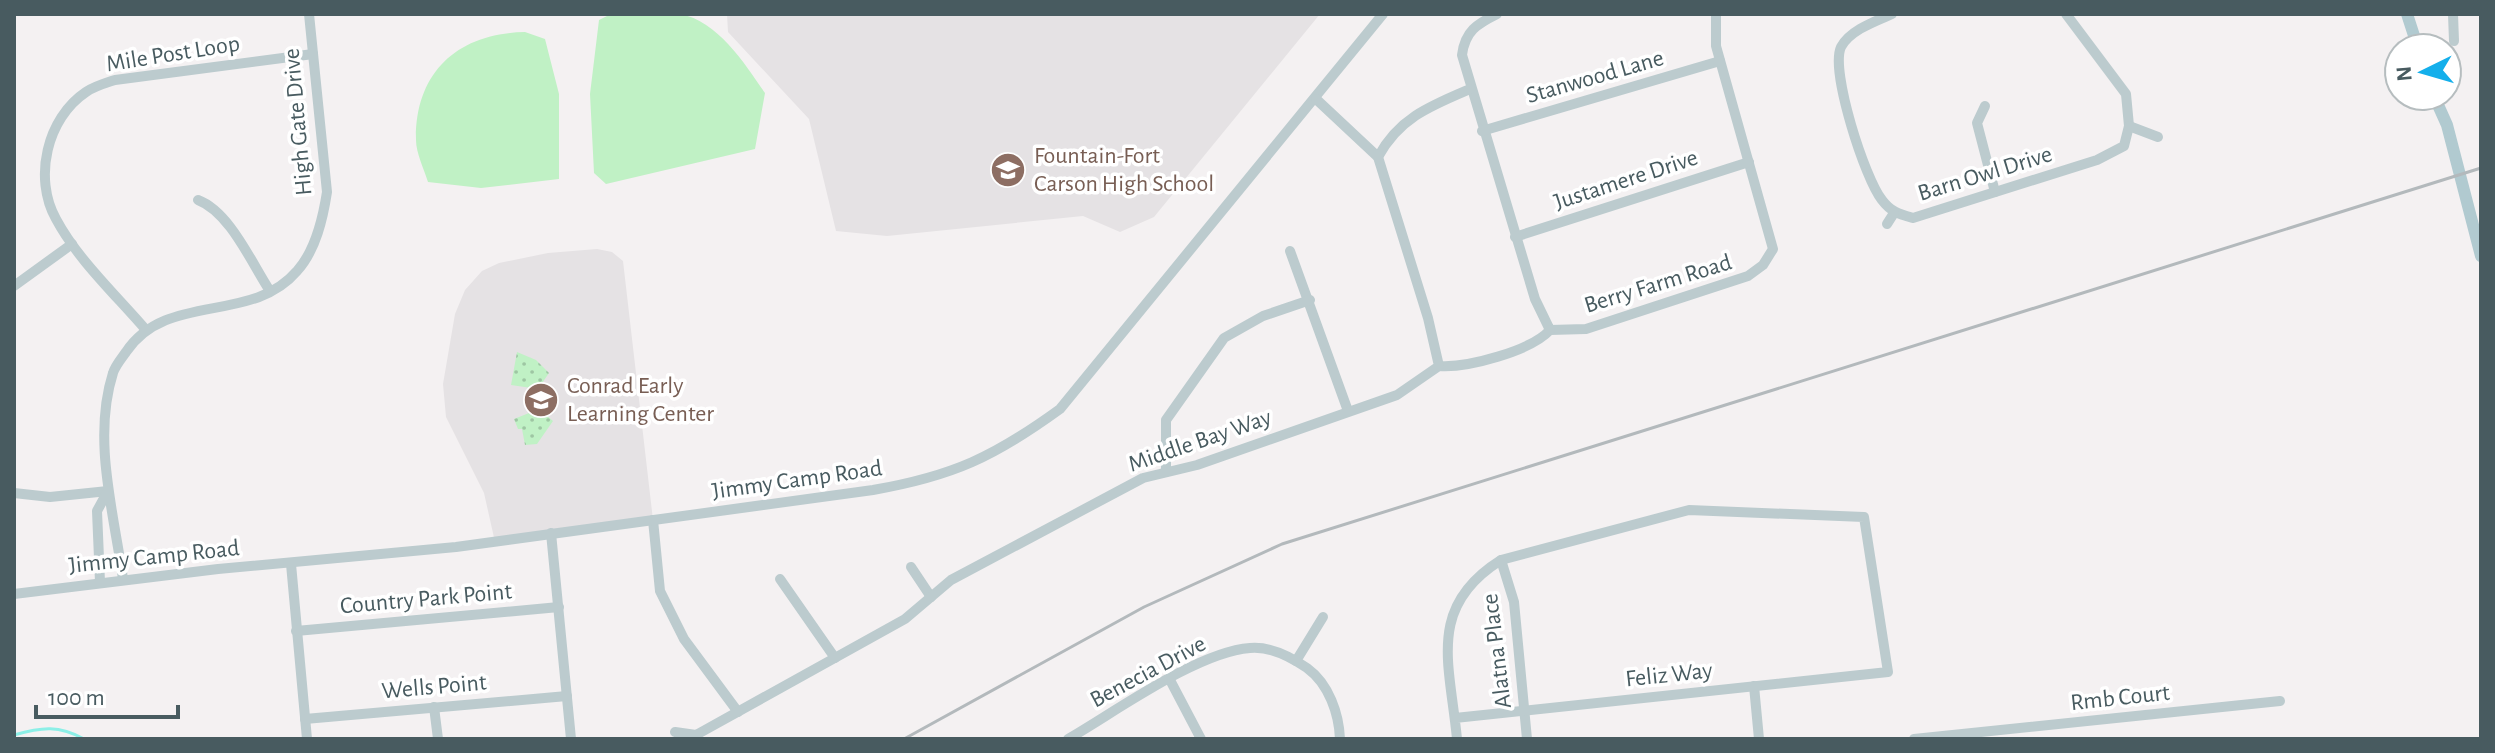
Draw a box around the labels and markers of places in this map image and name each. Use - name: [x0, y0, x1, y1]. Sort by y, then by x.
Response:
- place label: Fountain-Fort Carson High School: [1034, 144, 1214, 196]
- school or university icon: Fountain-Fort Carson High School: [989, 151, 1027, 189]
- place label: Conrad Early Learning Center: [567, 374, 714, 426]
- school or university icon: Conrad Early Learning Center: [522, 381, 560, 419]

